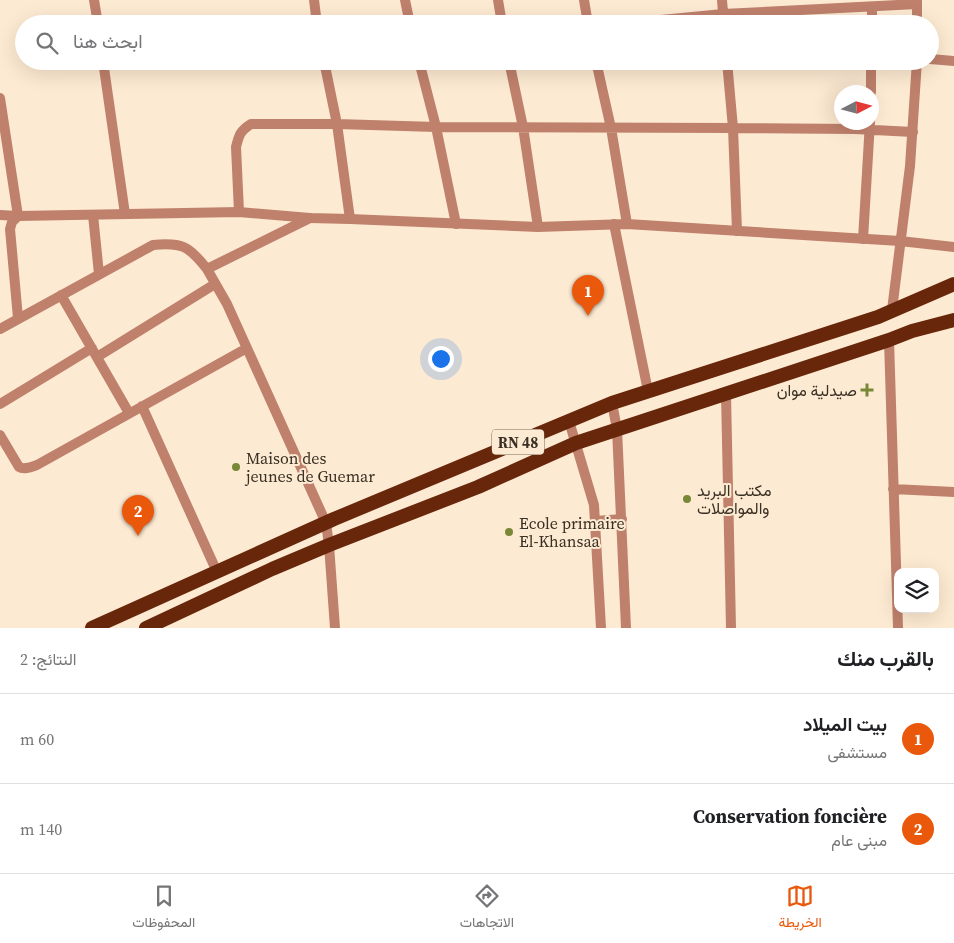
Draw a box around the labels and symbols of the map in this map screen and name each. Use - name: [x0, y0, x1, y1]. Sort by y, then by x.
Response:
- north arrow: [834, 85, 879, 130]
- pin: 1: [572, 275, 604, 316]
- your location: [428, 346, 454, 372]
- place label: صيدلية موان: [777, 379, 857, 401]
- marker: صيدلية موان: [861, 384, 873, 396]
- road number: RN 48: [492, 430, 544, 454]
- place label: Maison des jeunes de Guemar: [244, 447, 375, 487]
- marker: Maison des jeunes de Guemar: [230, 461, 242, 473]
- place label: مكتب البريد والمواصلات: [697, 479, 772, 519]
- marker: مكتب البريد والمواصلات: [681, 493, 693, 505]
- pin: 2: [122, 495, 154, 536]
- place label: Ecole primaire El-Khansaa: [519, 512, 625, 552]
- marker: Ecole primaire El-Khansaa: [503, 526, 515, 538]

